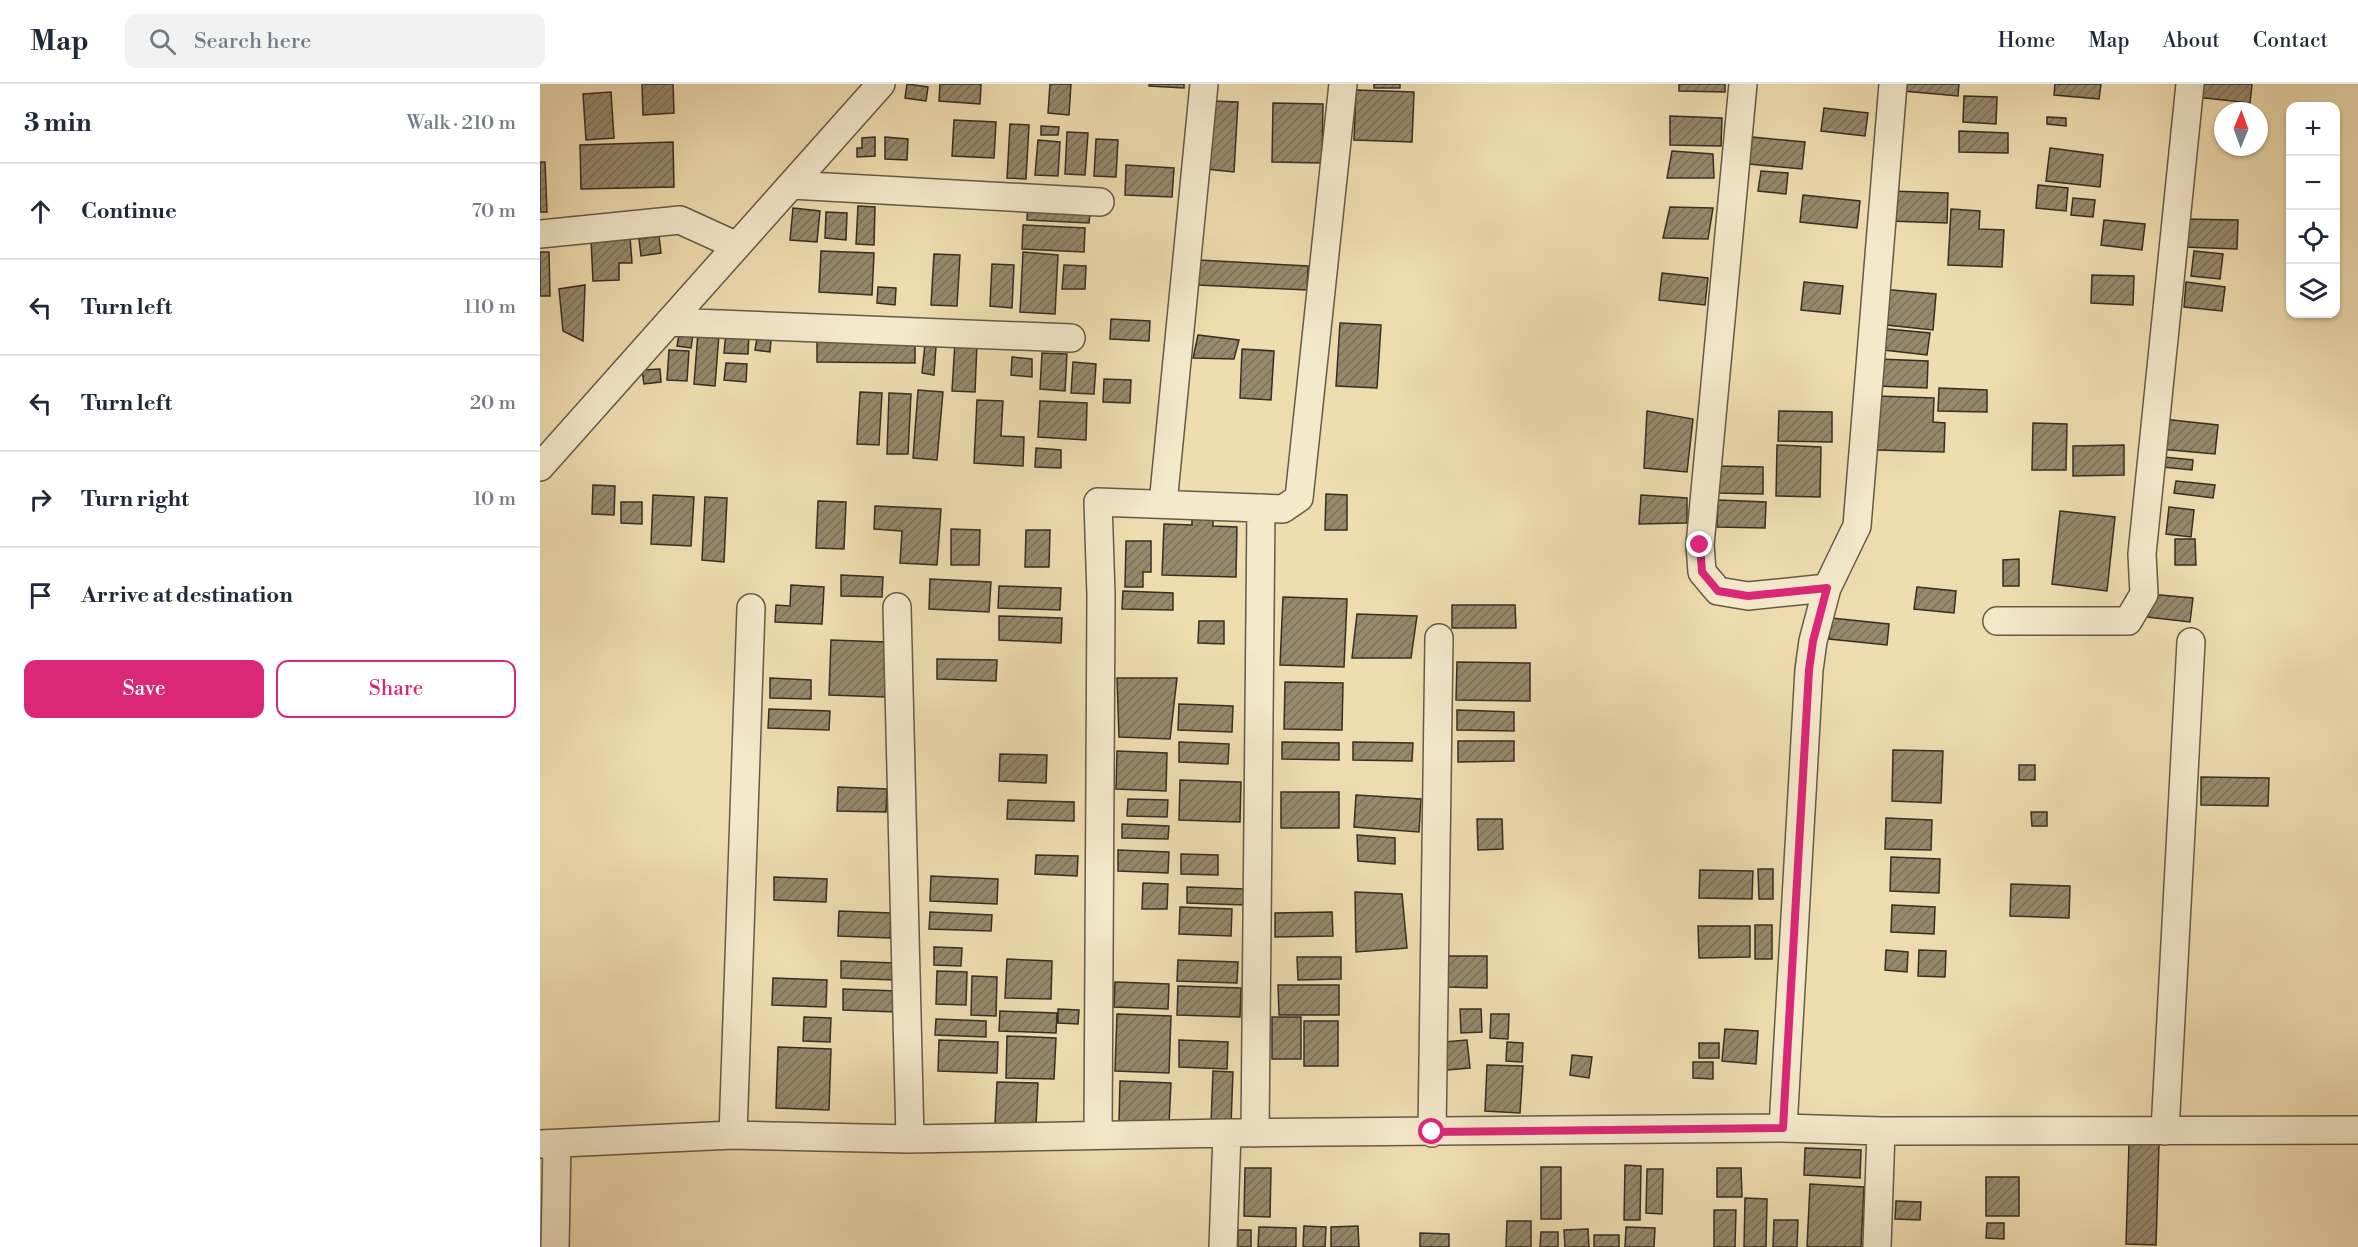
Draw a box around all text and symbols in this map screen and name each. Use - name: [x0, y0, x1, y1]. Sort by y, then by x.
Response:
- search box: [125, 14, 545, 68]
- text: Map: [30, 24, 89, 59]
- icon: search: [146, 25, 179, 58]
- text: Search here: [194, 28, 311, 55]
- text: Home: [1998, 28, 2055, 54]
- text: Map: [2088, 28, 2130, 54]
- text: About: [2163, 28, 2220, 54]
- text: Contact: [2253, 28, 2328, 54]
- north arrow: [2214, 102, 2268, 156]
- map controls: [2286, 102, 2340, 318]
- button: +: [2286, 102, 2340, 156]
- text: 3 min: [24, 107, 92, 139]
- text: Walk · 210 m: [407, 111, 516, 136]
- button: −: [2286, 156, 2340, 210]
- icon: ahead: [24, 195, 57, 228]
- text: Continue: [81, 198, 177, 225]
- text: 70 m: [472, 199, 516, 224]
- button: locate: [2286, 210, 2340, 264]
- button: layers: [2286, 264, 2340, 318]
- icon: left: [24, 291, 57, 324]
- text: Turn left: [81, 294, 172, 321]
- text: 110 m: [464, 295, 516, 320]
- icon: left: [24, 387, 57, 420]
- text: Turn left: [81, 390, 172, 417]
- text: 20 m: [470, 391, 516, 416]
- icon: right: [24, 483, 57, 516]
- text: Turn right: [81, 486, 189, 513]
- text: 10 m: [473, 487, 516, 512]
- route end: [1686, 531, 1712, 557]
- icon: arrive: [24, 579, 57, 612]
- text: Arrive at destination: [81, 582, 293, 609]
- button: Save: [24, 660, 264, 718]
- button: Share: [276, 660, 516, 718]
- route start: [1418, 1118, 1444, 1144]

